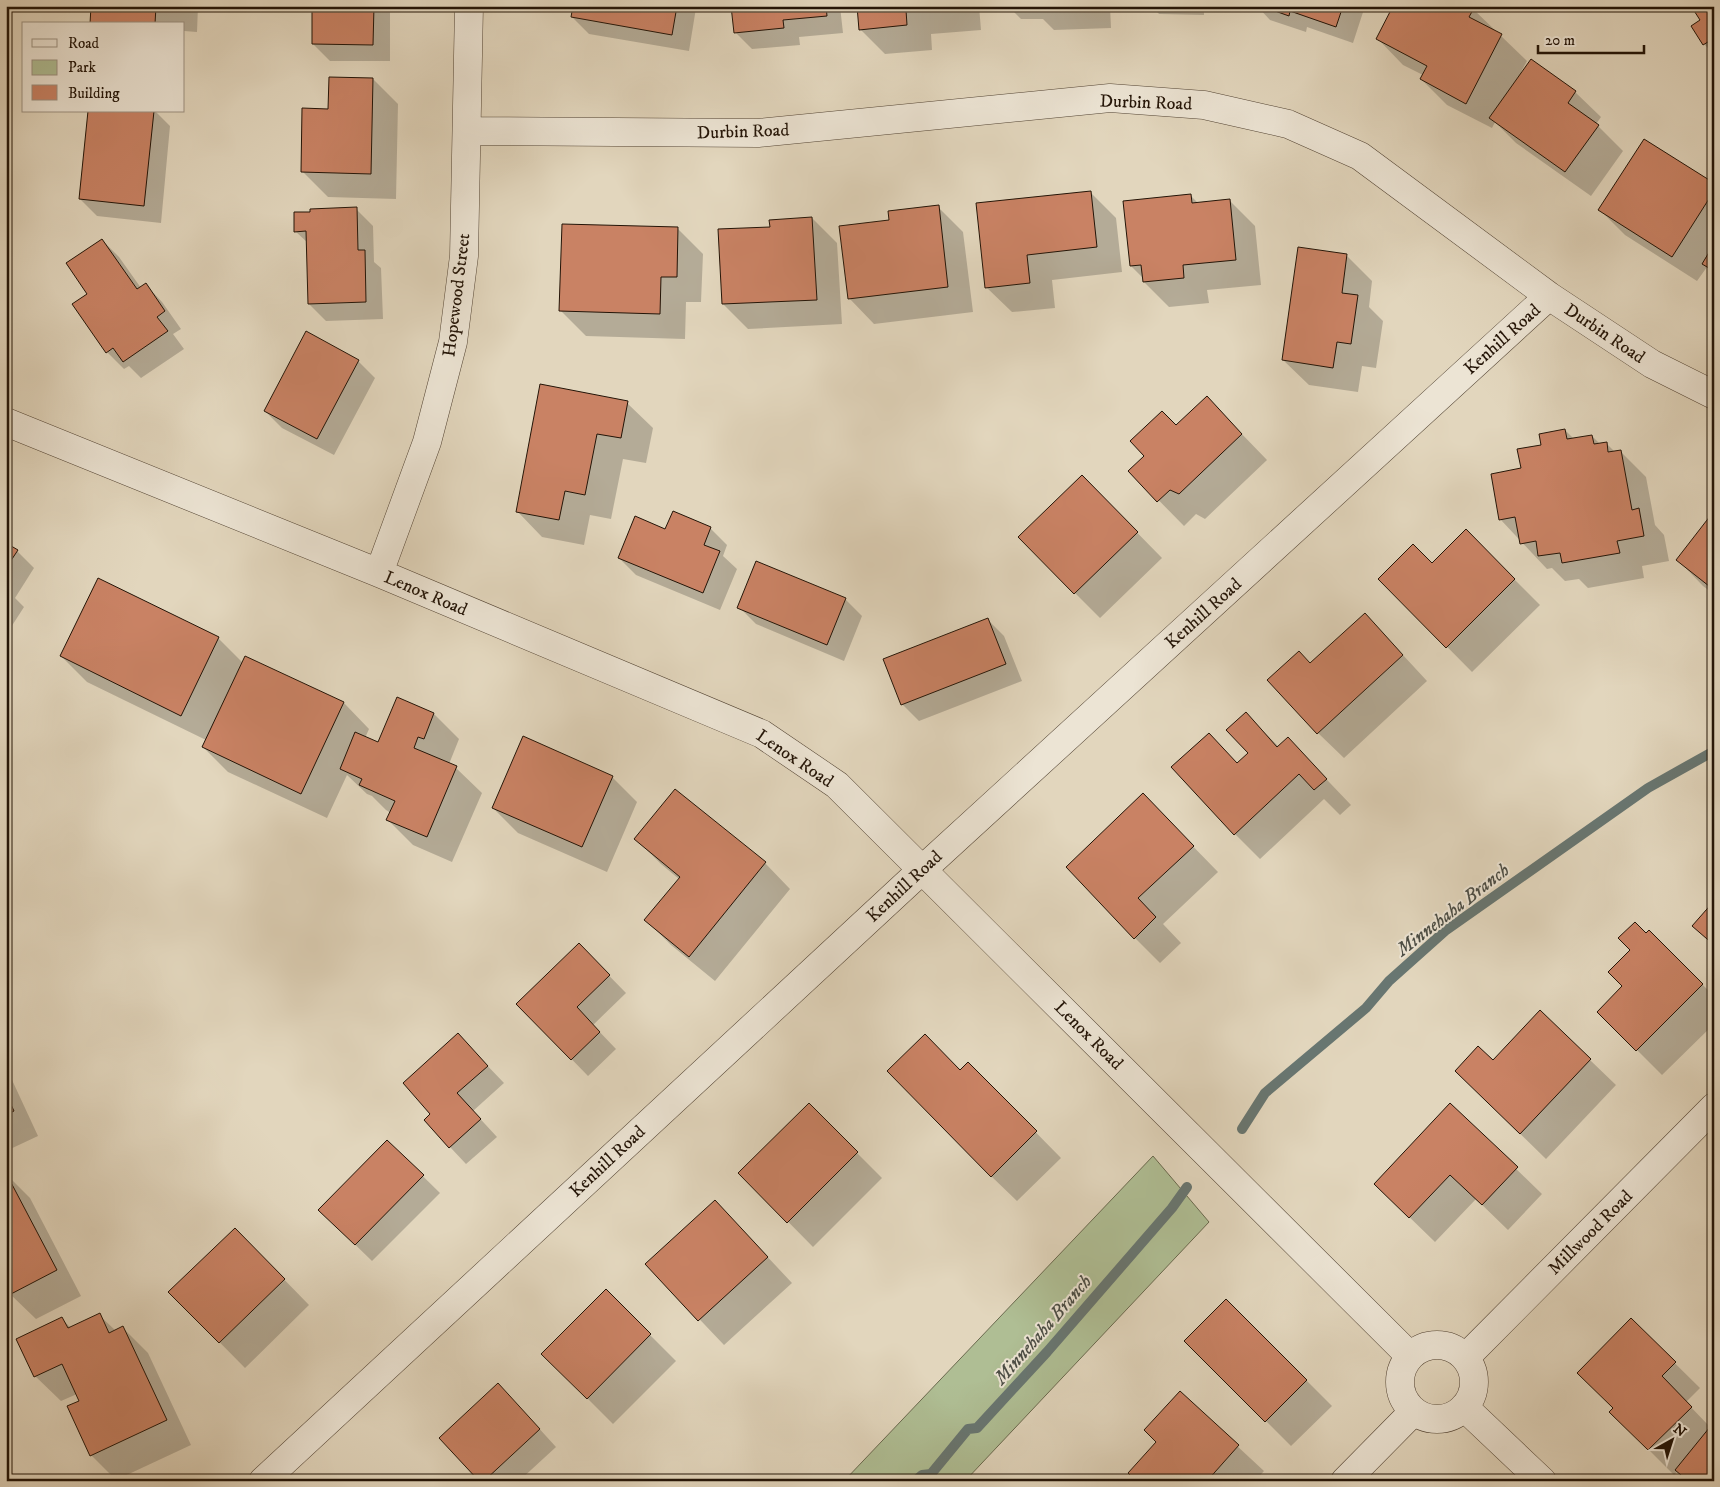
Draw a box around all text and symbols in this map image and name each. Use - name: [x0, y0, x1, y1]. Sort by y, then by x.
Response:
- legend: [22, 22, 185, 112]
- scale bar: [1538, 22, 1644, 54]
- text: 20 m: [1545, 31, 1575, 50]
- text: Road: [68, 34, 100, 53]
- text: Park: [68, 58, 97, 77]
- text: Building: [68, 84, 120, 103]
- street label: Durbin Road: [1099, 90, 1193, 116]
- street label: Durbin Road: [696, 119, 790, 145]
- street label: Hopewood Street: [438, 232, 476, 358]
- street label: Durbin Road: [1560, 299, 1649, 369]
- street label: Kenhill Road: [1460, 300, 1545, 380]
- street label: Lenox Road: [381, 567, 471, 621]
- street label: Kenhill Road: [1161, 574, 1246, 654]
- street label: Lenox Road: [752, 725, 837, 793]
- street label: Kenhill Road: [862, 846, 947, 927]
- water label: Minnehaha Branch: [1390, 859, 1514, 963]
- street label: Lenox Road: [1049, 997, 1127, 1075]
- street label: Kenhill Road: [565, 1121, 650, 1202]
- street label: Millwood Road: [1544, 1186, 1638, 1280]
- water label: Minnehaha Branch: [988, 1270, 1097, 1391]
- north arrow: [1648, 1414, 1698, 1464]
- text: N: [1669, 1420, 1690, 1442]

